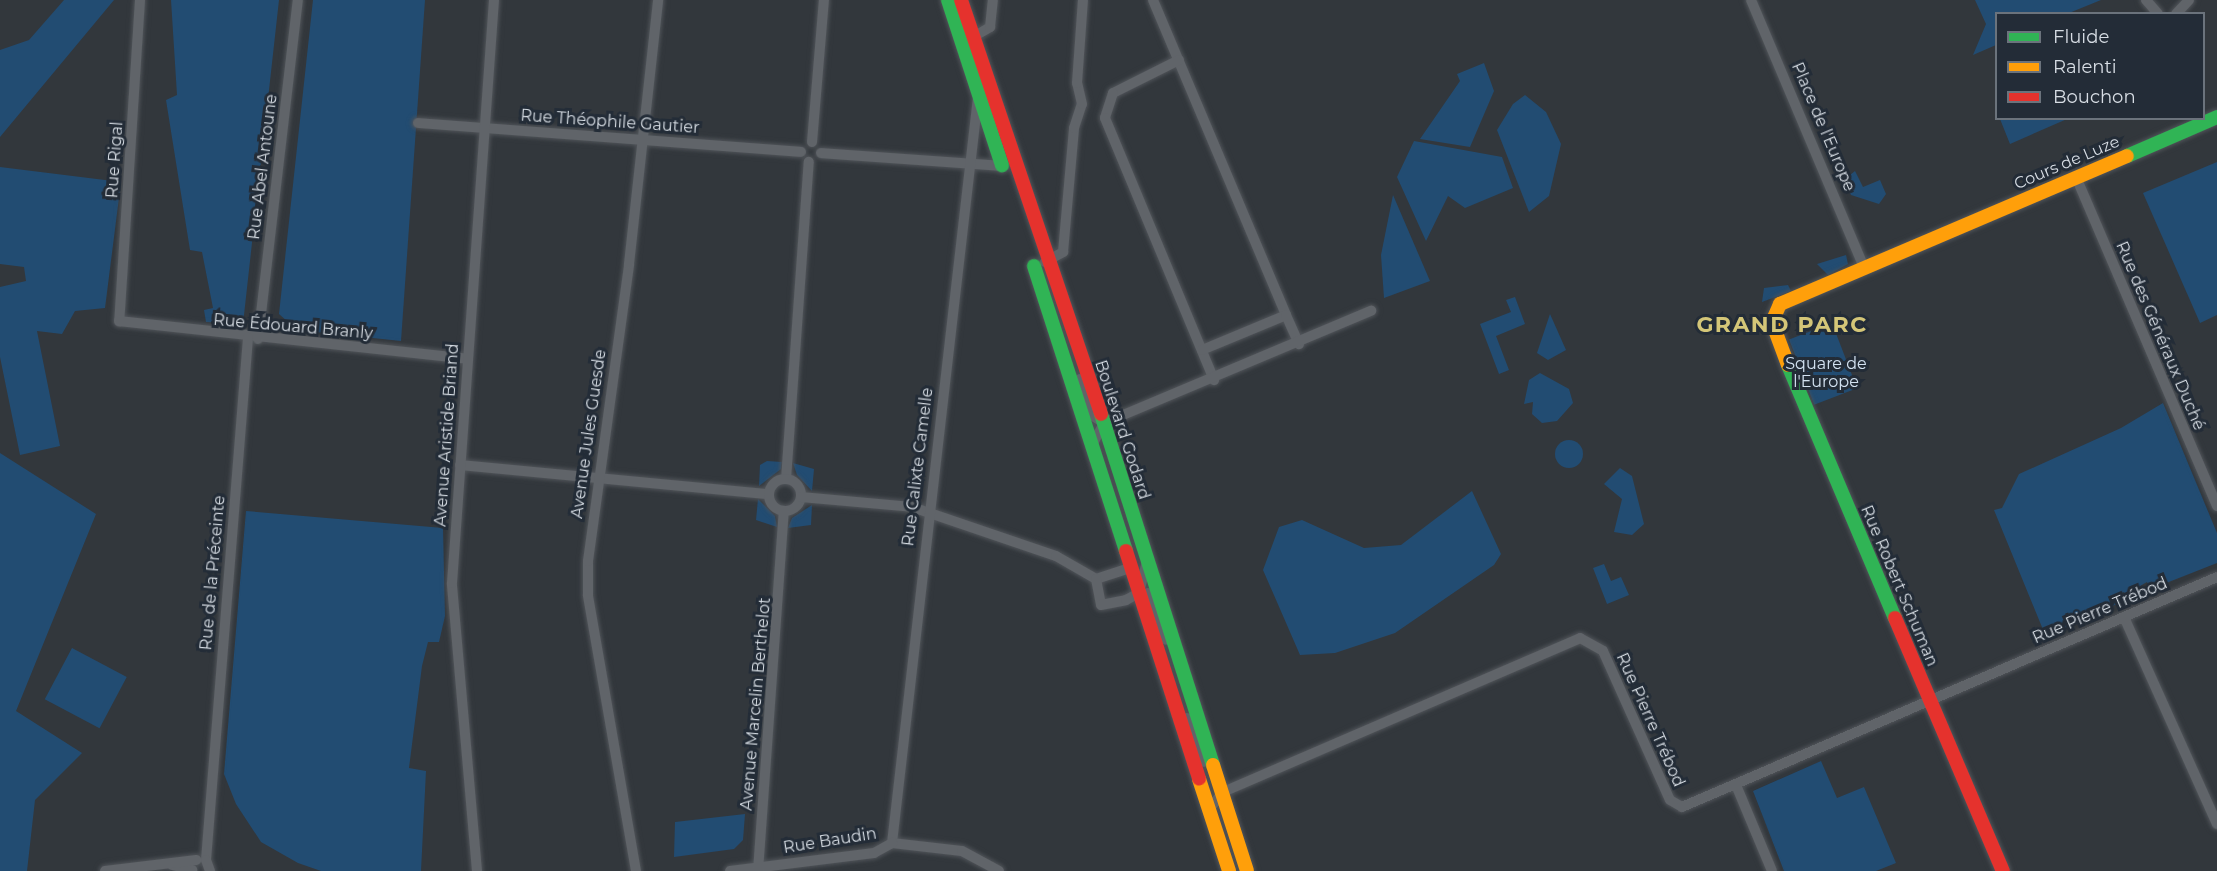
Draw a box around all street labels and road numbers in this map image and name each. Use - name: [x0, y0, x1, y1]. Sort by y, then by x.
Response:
- street label: Place de l'Europe: [1787, 60, 1859, 194]
- street label: Rue Abel Antoune: [245, 93, 281, 241]
- street label: Rue Théophile Gautier: [520, 106, 700, 138]
- street label: Rue Rigal: [103, 121, 127, 199]
- street label: Cours de Luze: [2011, 132, 2123, 194]
- street label: Rue des Généraux Duché: [2111, 239, 2209, 433]
- street label: Rue Édouard Branly: [212, 310, 374, 344]
- street label: Avenue Aristide Briand: [431, 343, 463, 527]
- street label: Avenue Jules Guesde: [568, 348, 610, 520]
- street label: Boulevard Godard: [1090, 358, 1154, 502]
- street label: Rue Calixte Camelle: [899, 387, 937, 547]
- street label: Rue de la Préceinte: [197, 495, 229, 651]
- street label: Rue Robert Schuman: [1856, 503, 1942, 669]
- street label: Rue Pierre Trébod: [2030, 574, 2170, 648]
- street label: Avenue Marcelin Berthelot: [737, 597, 775, 811]
- street label: Rue Pierre Trébod: [1612, 650, 1688, 790]
- street label: Rue Baudin: [782, 824, 878, 858]

